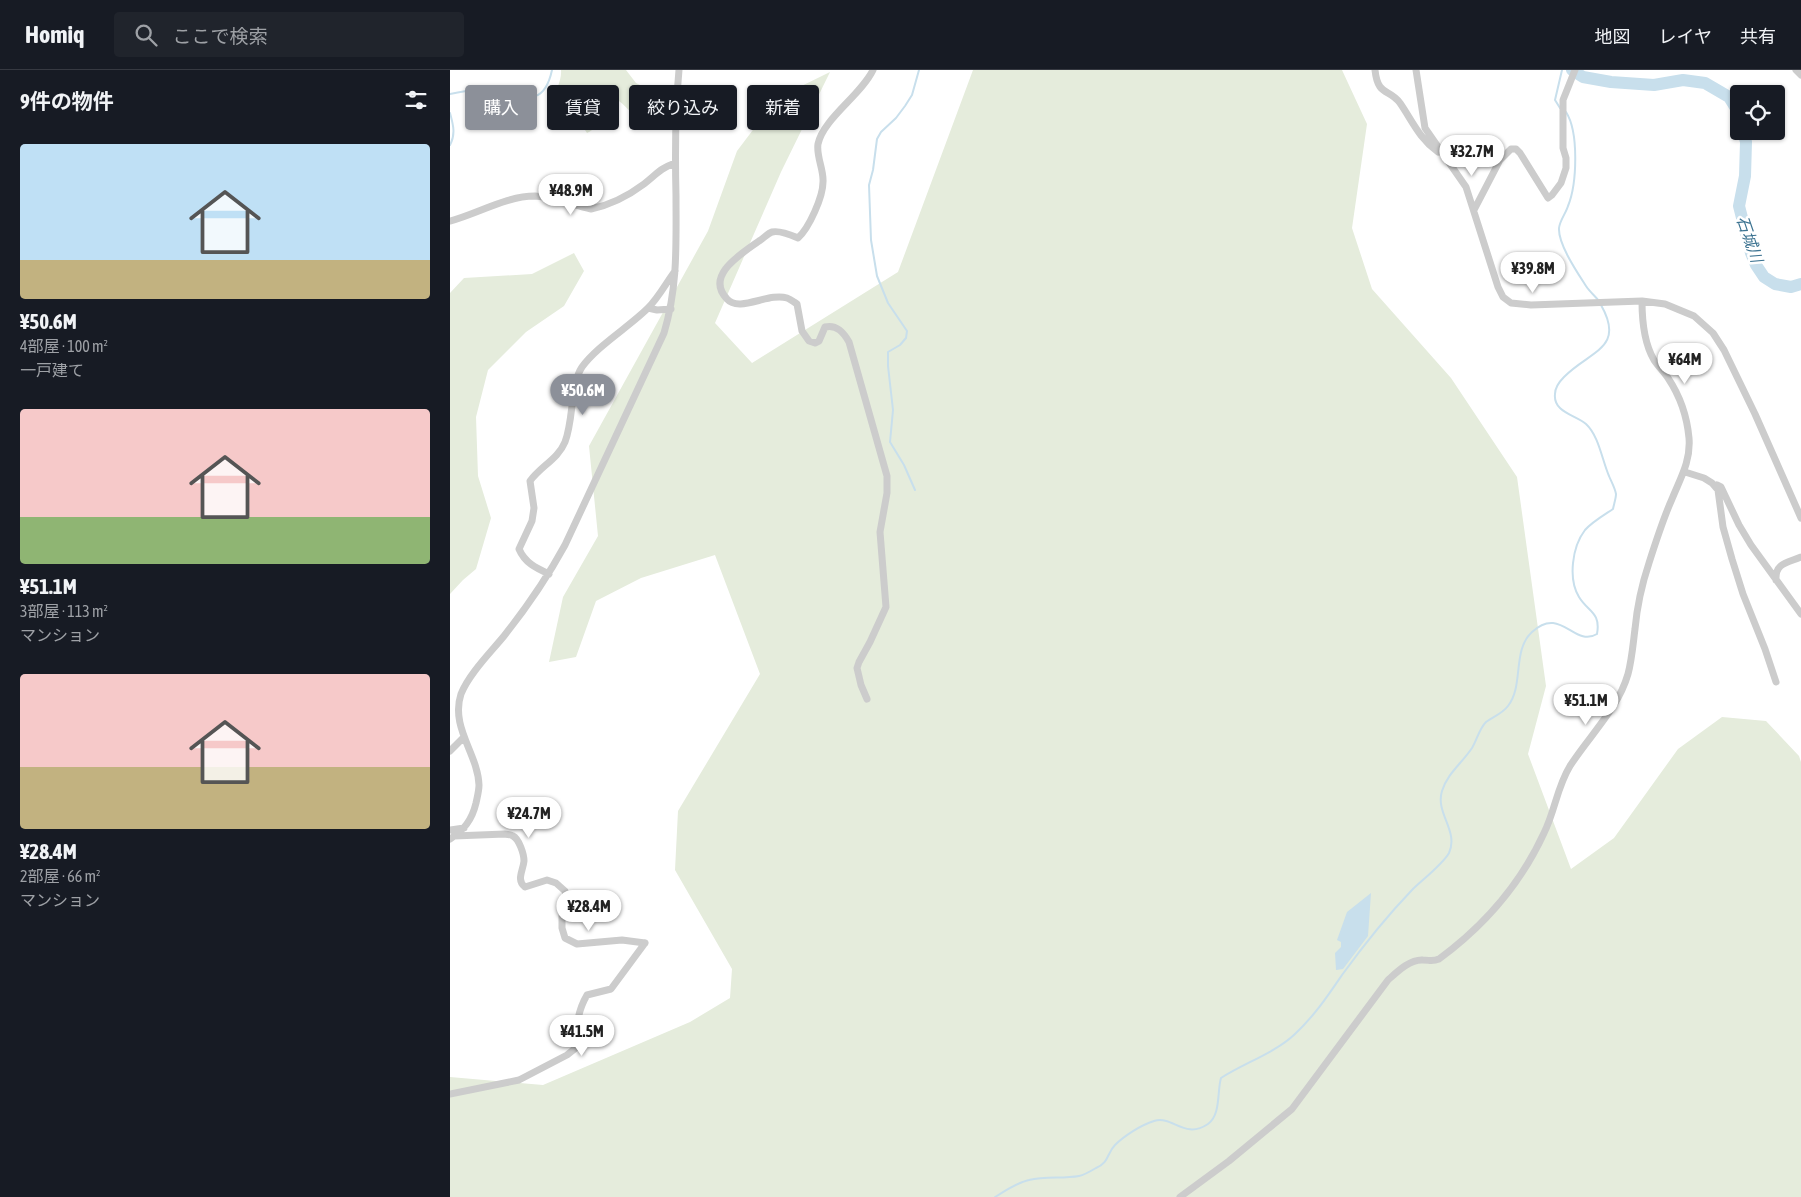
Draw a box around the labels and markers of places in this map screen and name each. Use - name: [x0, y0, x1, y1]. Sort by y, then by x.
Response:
- pin: ¥32.7M: [1431, 134, 1513, 177]
- pin: ¥48.9M: [530, 174, 612, 216]
- pin: ¥39.8M: [1492, 252, 1574, 294]
- pin: ¥64M: [1655, 342, 1715, 385]
- pin: ¥50.6M: [542, 374, 624, 416]
- pin: ¥51.1M: [1545, 684, 1627, 726]
- pin: ¥24.7M: [488, 796, 570, 839]
- pin: ¥28.4M: [548, 890, 630, 932]
- pin: ¥41.5M: [541, 1014, 623, 1057]

